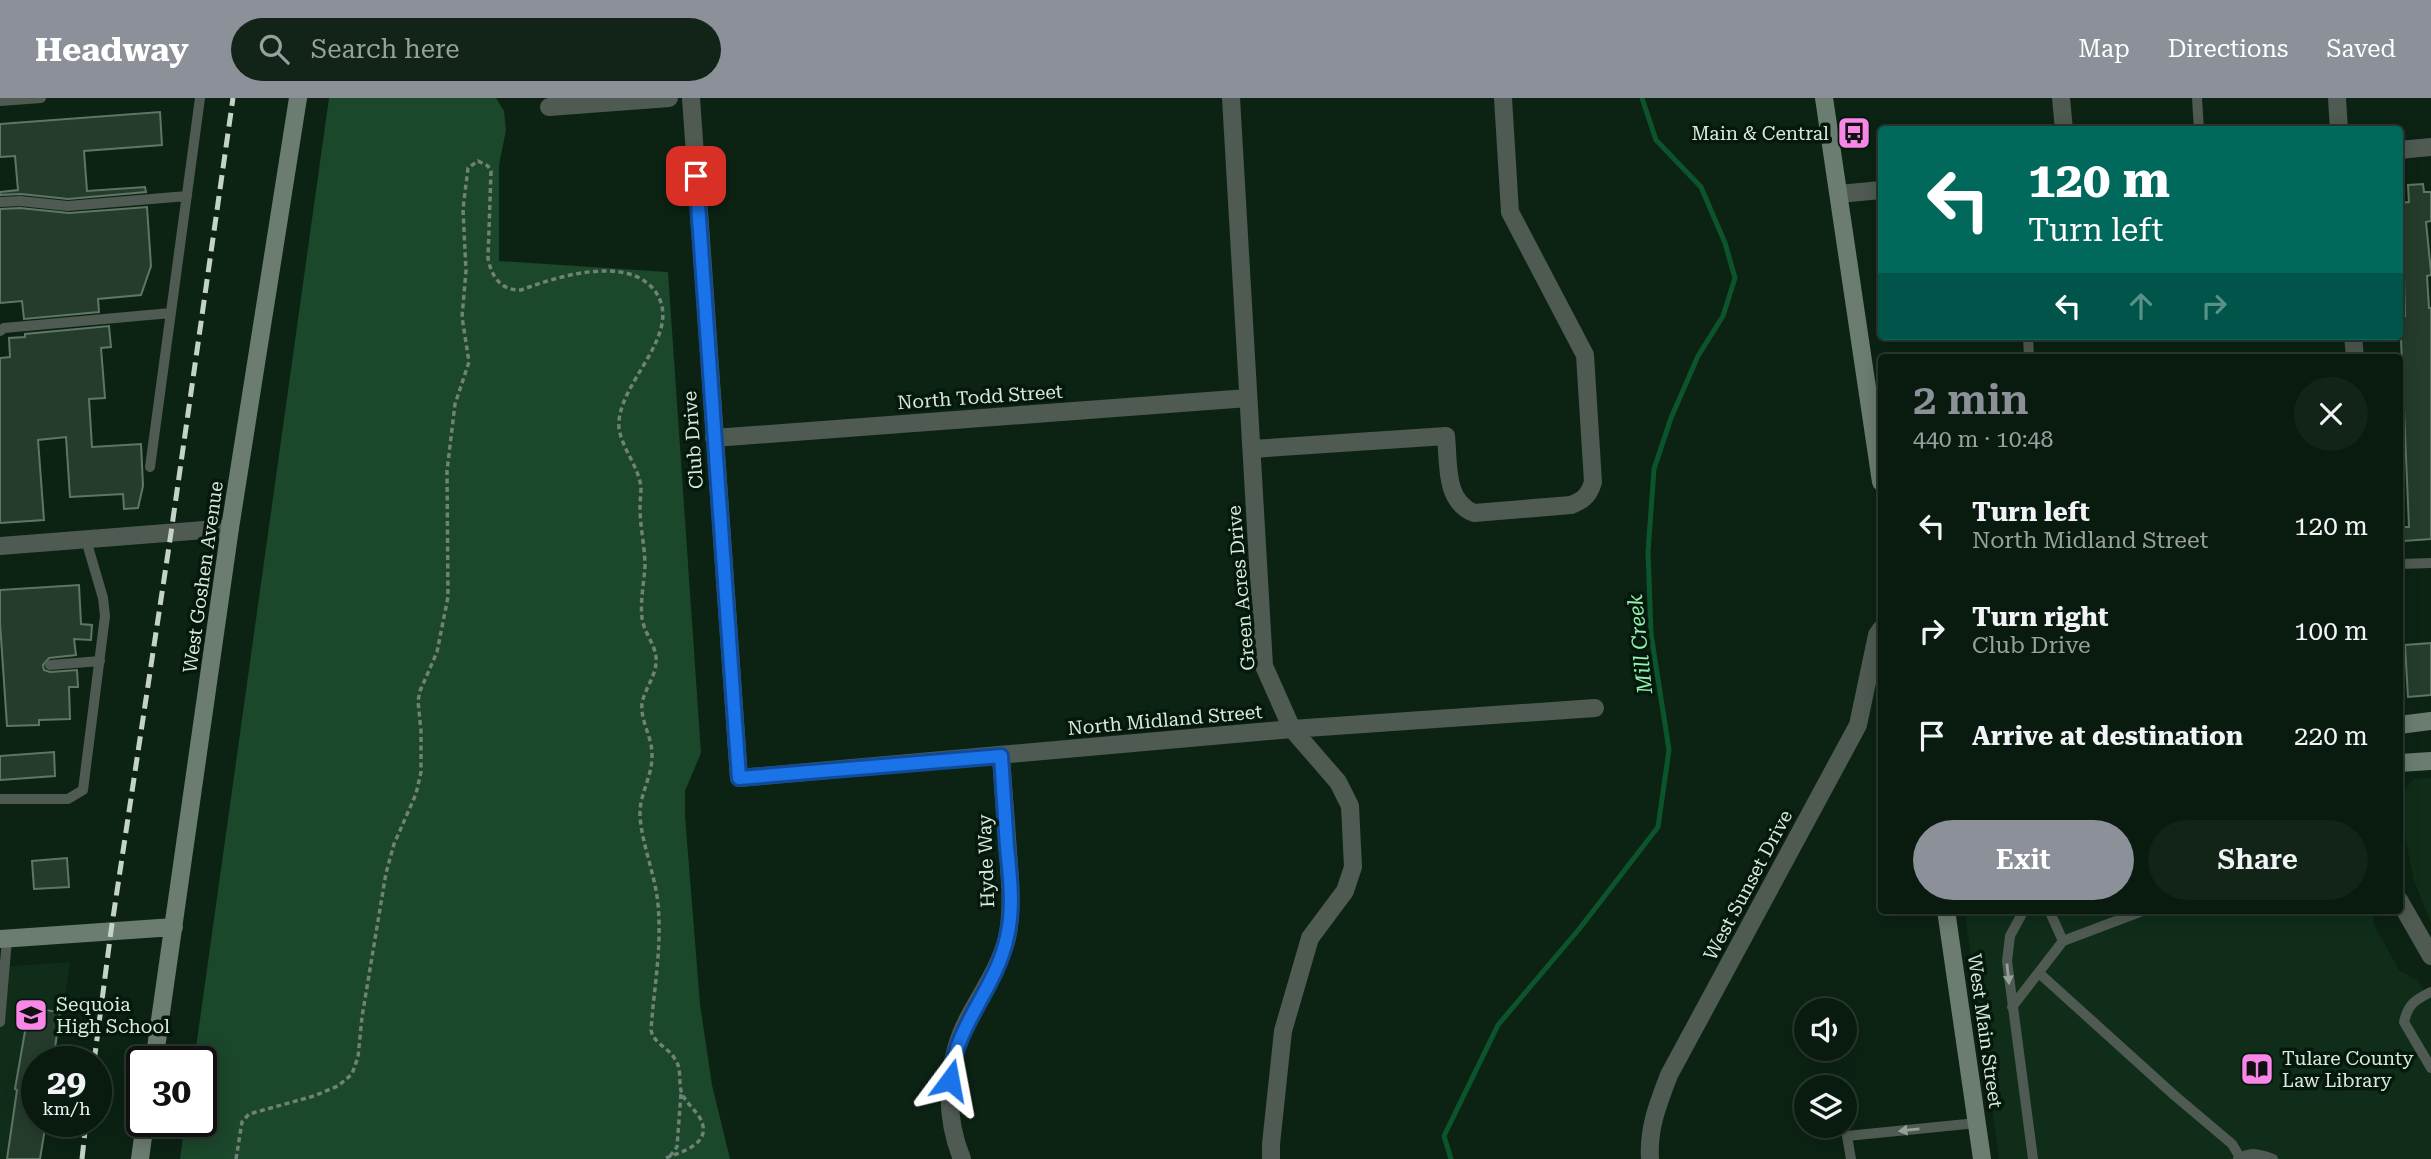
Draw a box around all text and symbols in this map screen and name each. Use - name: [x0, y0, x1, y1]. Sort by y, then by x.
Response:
- search box: [231, 18, 721, 81]
- text: Headway: [35, 30, 189, 69]
- icon: search: [255, 30, 293, 68]
- text: Search here: [311, 34, 460, 64]
- text: Map: [2078, 35, 2130, 63]
- text: Directions: [2168, 35, 2288, 63]
- text: Saved: [2326, 35, 2396, 63]
- bus stop icon: Main & Central: [1835, 114, 1873, 152]
- place label: Main & Central: [1691, 122, 1829, 145]
- pin: [666, 146, 726, 206]
- text: 120 m: [2028, 152, 2170, 209]
- icon: left: [1913, 154, 2004, 245]
- icon: arrive: [677, 157, 715, 195]
- text: Turn left: [2028, 211, 2163, 249]
- icon: left: [2049, 287, 2087, 325]
- icon: ahead: [2122, 287, 2160, 325]
- icon: right: [2195, 287, 2233, 325]
- text: 2 min: [1913, 375, 2029, 424]
- button: close: [2294, 377, 2368, 451]
- street label: North Todd Street: [897, 380, 1063, 414]
- street label: Club Drive: [678, 390, 708, 490]
- text: 440 m · 10:48: [1913, 426, 2053, 453]
- street label: West Goshen Avenue: [178, 480, 228, 674]
- text: Turn left: [1972, 497, 2090, 527]
- street label: Green Acres Drive: [1222, 504, 1260, 672]
- icon: left: [1913, 507, 1951, 545]
- text: 120 m: [2294, 511, 2368, 541]
- text: North Midland Street: [1972, 527, 2208, 554]
- water label: Mill Creek: [1623, 592, 1657, 696]
- text: Turn right: [1972, 602, 2108, 632]
- icon: right: [1913, 612, 1951, 650]
- text: 100 m: [2294, 616, 2368, 646]
- text: Club Drive: [1972, 632, 2091, 659]
- street label: North Midland Street: [1067, 700, 1263, 740]
- icon: arrive: [1913, 717, 1951, 755]
- text: Arrive at destination: [1972, 721, 2243, 751]
- text: 220 m: [2294, 721, 2368, 751]
- street label: West Sunset Drive: [1699, 806, 1797, 964]
- street label: Hyde Way: [973, 813, 999, 908]
- button: Exit: [1913, 820, 2134, 900]
- button: Share: [2148, 820, 2368, 900]
- street label: West Main Street: [1963, 952, 2007, 1110]
- one-way arrow: [2003, 964, 2014, 986]
- place label: Sequoia High School: [56, 993, 170, 1038]
- school or university icon: Sequoia High School: [12, 996, 50, 1034]
- map controls: [1794, 998, 1857, 1138]
- button: sound: [1794, 998, 1857, 1061]
- position arrow: [913, 1043, 987, 1117]
- speed limit sign: 30: [126, 1046, 217, 1137]
- place label: Tulare County Law Library: [2282, 1047, 2414, 1092]
- library icon: Tulare County Law Library: [2238, 1050, 2276, 1088]
- text: 29: [47, 1062, 86, 1103]
- button: layers: [1794, 1075, 1857, 1138]
- text: km/h: [42, 1098, 91, 1119]
- one-way arrow: [1898, 1125, 1920, 1136]

